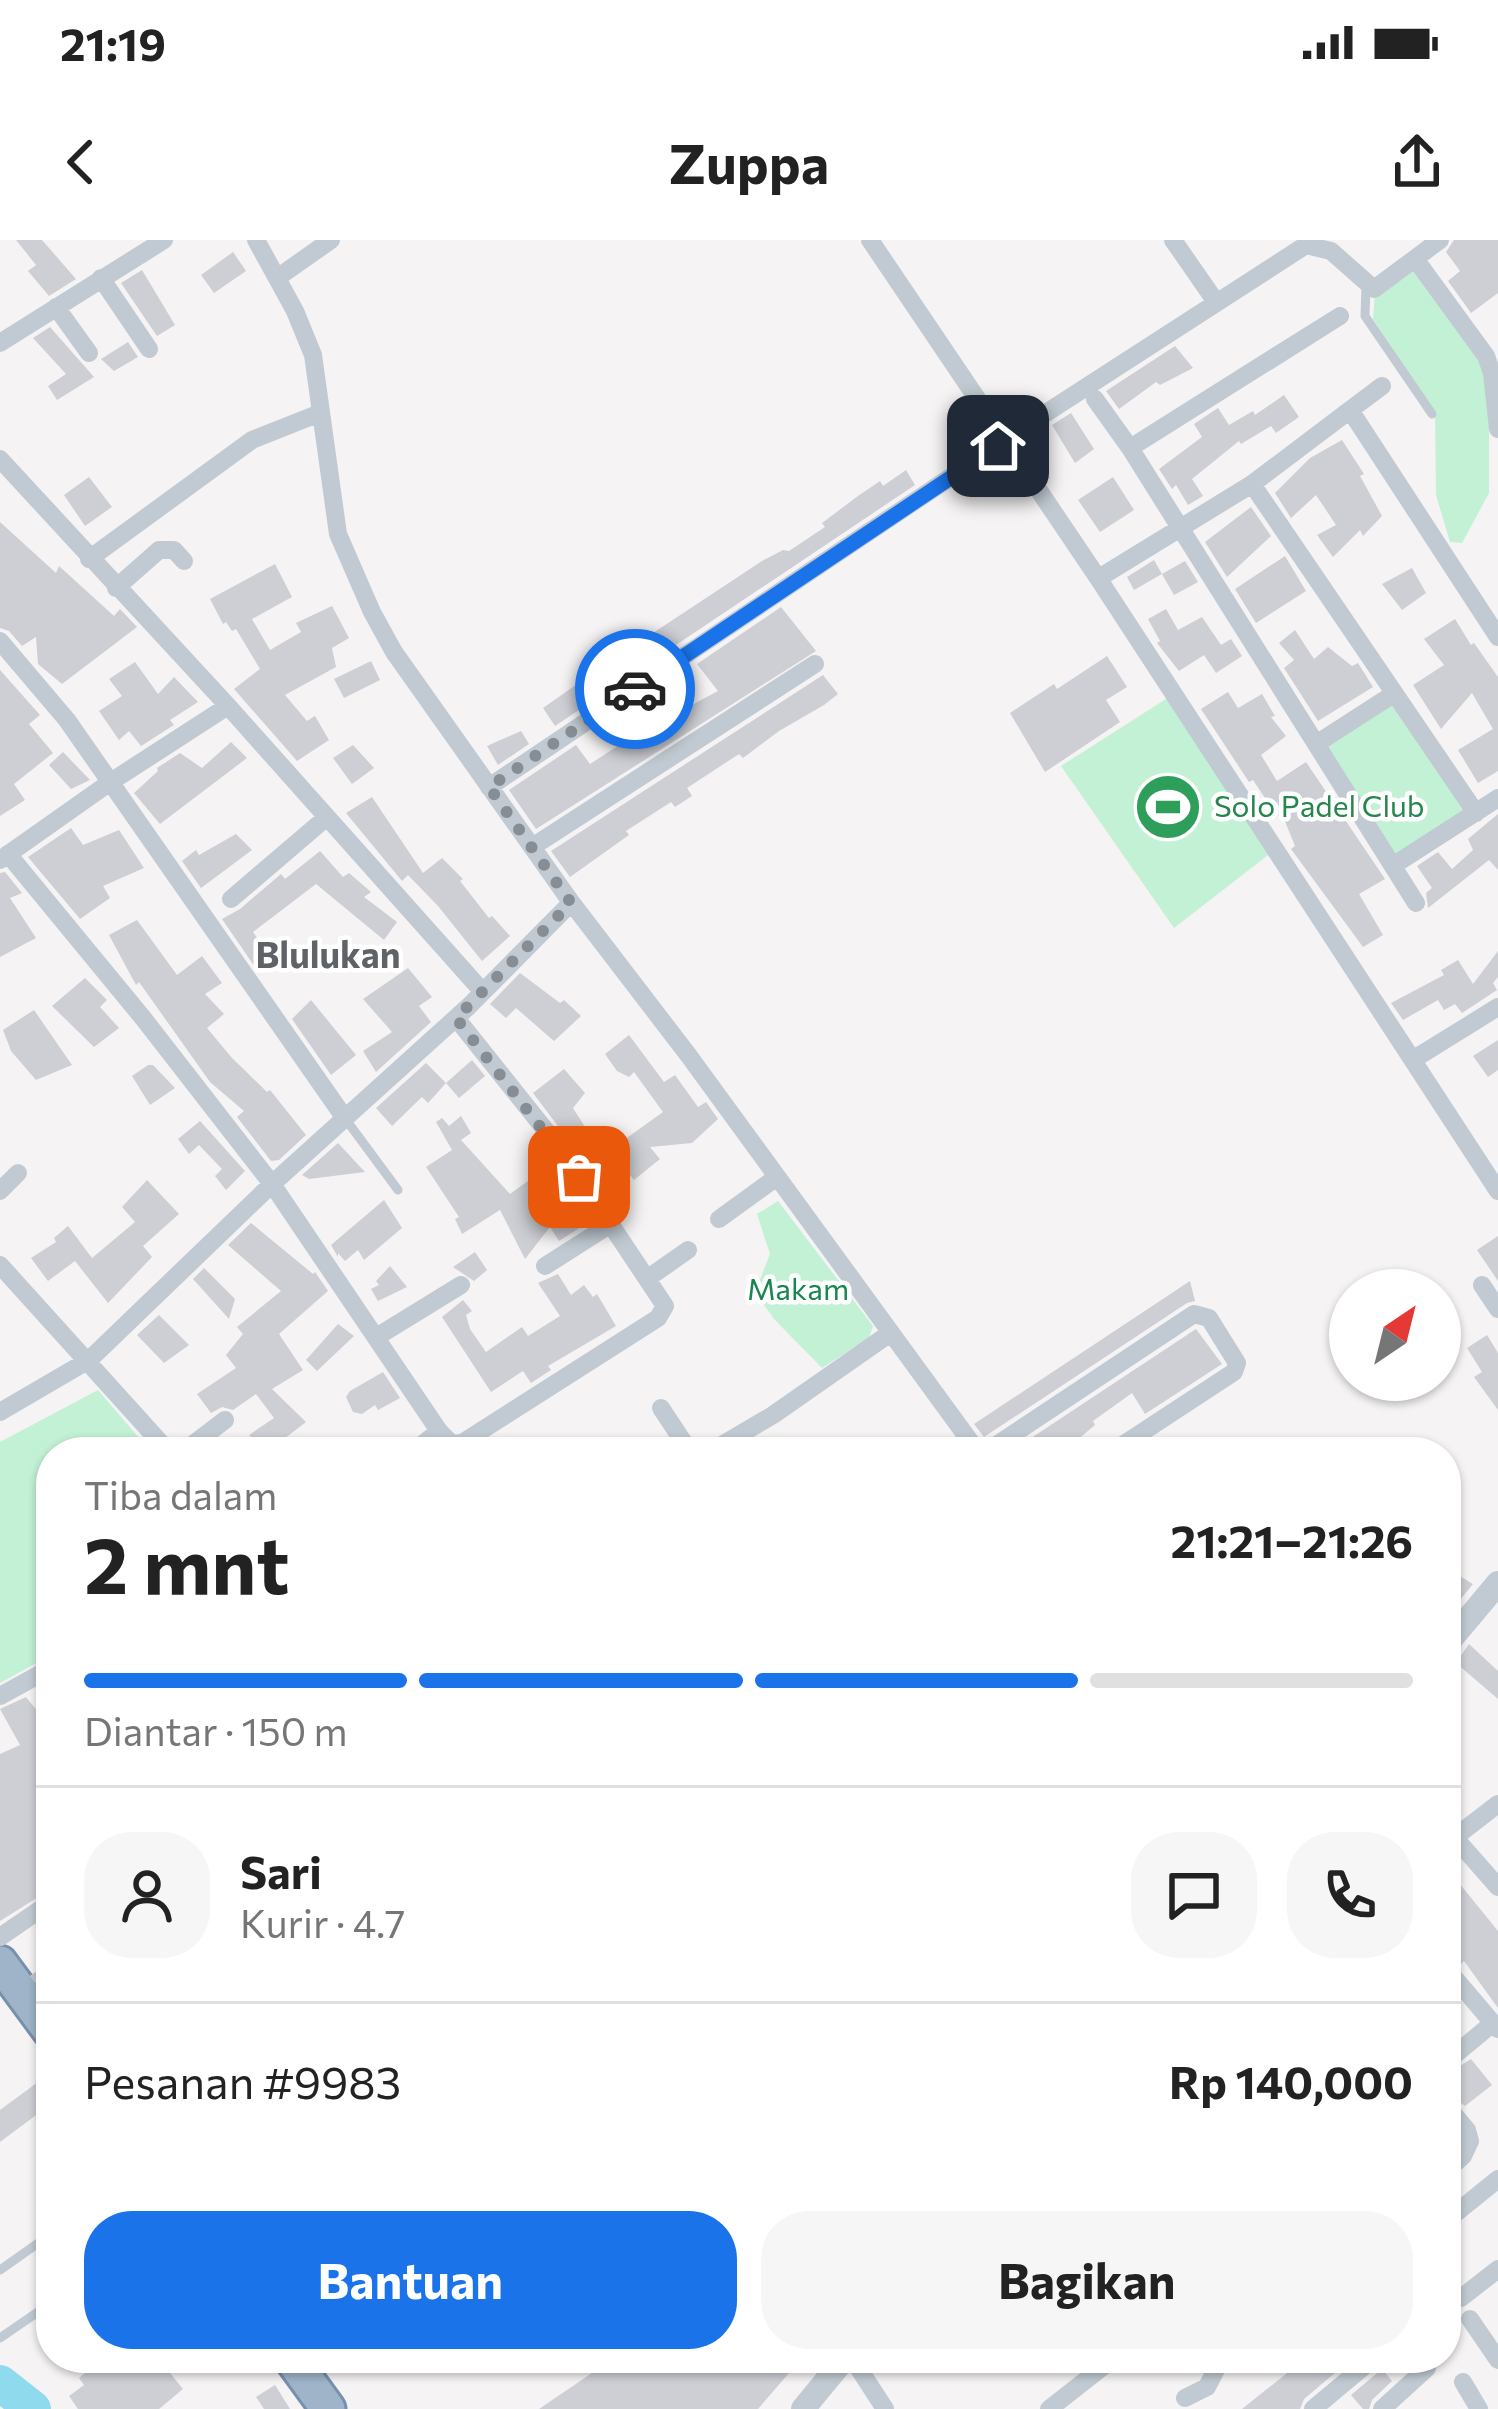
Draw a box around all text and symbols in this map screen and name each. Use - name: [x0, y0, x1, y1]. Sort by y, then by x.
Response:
- text: 21:19: [60, 15, 166, 70]
- icon: back: [48, 129, 114, 195]
- text: Zuppa: [669, 129, 829, 195]
- icon: share: [1384, 129, 1450, 195]
- pin: [947, 395, 1049, 497]
- icon: home: [965, 413, 1031, 479]
- courier: [575, 629, 695, 749]
- icon: car: [602, 656, 668, 722]
- sports icon: Solo Padel Club: [1133, 772, 1203, 842]
- place label: Solo Padel Club: [1214, 786, 1425, 823]
- district label: Blulukan: [256, 931, 401, 975]
- pin: [528, 1126, 630, 1228]
- icon: bag: [546, 1144, 612, 1210]
- park label: Makam: [747, 1269, 849, 1306]
- north arrow: [1329, 1269, 1461, 1401]
- map controls: [1329, 1269, 1461, 1401]
- text: Tiba dalam: [84, 1470, 277, 1518]
- text: 21:21–21:26: [1171, 1512, 1413, 1567]
- text: 2 mnt: [84, 1515, 289, 1610]
- text: Diantar · 150 m: [84, 1706, 348, 1754]
- button: person: [84, 1832, 210, 1958]
- button: chat: [1131, 1832, 1257, 1958]
- button: phone: [1287, 1832, 1413, 1958]
- text: Sari: [240, 1843, 322, 1898]
- text: Kurir · 4.7: [240, 1898, 405, 1946]
- text: Pesanan #9983: [84, 2053, 401, 2108]
- text: Rp 140,000: [1169, 2053, 1413, 2108]
- button: Bantuan: [84, 2211, 737, 2349]
- button: Bagikan: [761, 2211, 1413, 2349]

